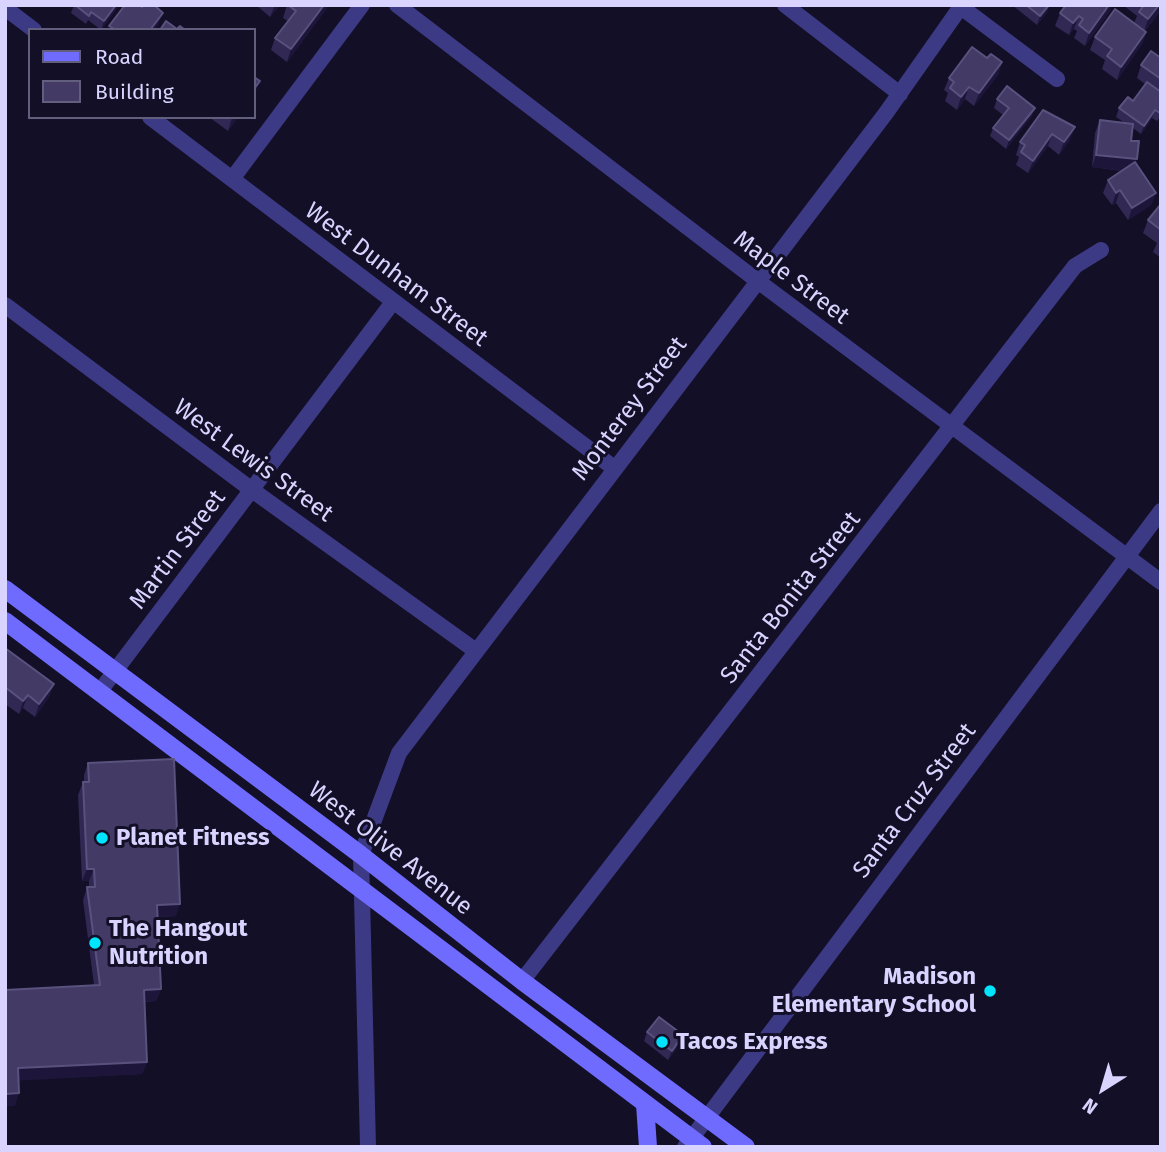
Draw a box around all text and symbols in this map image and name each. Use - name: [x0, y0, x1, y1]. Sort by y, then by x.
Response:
- legend: [28, 28, 256, 119]
- text: Road: [95, 44, 143, 70]
- text: Building: [95, 79, 174, 105]
- street label: West Dunham Street: [299, 197, 493, 353]
- street label: Maple Street: [727, 225, 855, 331]
- street label: Monterey Street: [566, 331, 694, 487]
- street label: West Lewis Street: [168, 394, 338, 528]
- street label: Martin Street: [124, 485, 232, 615]
- street label: Santa Bonita Street: [715, 506, 867, 690]
- street label: Santa Cruz Street: [847, 718, 983, 884]
- street label: West Olive Avenue: [302, 776, 478, 922]
- place label: Planet Fitness: [116, 824, 270, 852]
- marker: Planet Fitness: [94, 830, 110, 846]
- place label: The Hangout Nutrition: [109, 915, 247, 971]
- marker: The Hangout Nutrition: [87, 935, 103, 951]
- place label: Madison Elementary School: [772, 963, 976, 1019]
- marker: Madison Elementary School: [982, 983, 998, 999]
- place label: Tacos Express: [676, 1028, 828, 1056]
- marker: Tacos Express: [654, 1034, 670, 1050]
- north arrow: [1068, 1054, 1138, 1124]
- text: N: [1078, 1093, 1102, 1119]

